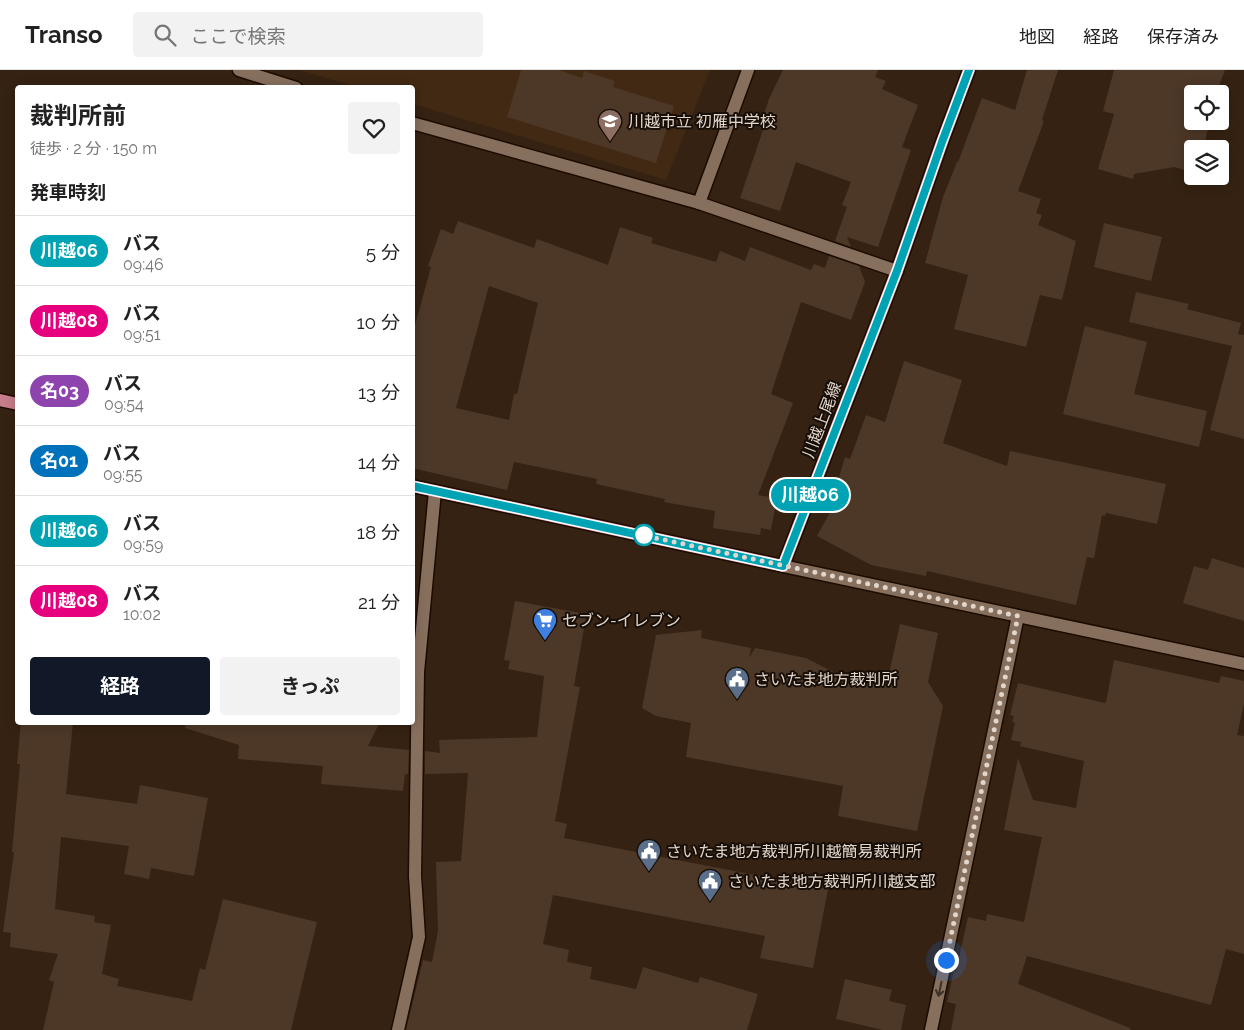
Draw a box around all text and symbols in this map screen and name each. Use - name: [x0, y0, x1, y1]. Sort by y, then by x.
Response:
- search box: [133, 12, 483, 57]
- text: Transo: [25, 20, 103, 49]
- icon: search: [151, 21, 179, 49]
- text: ここで検索: [191, 25, 286, 47]
- text: 地図: [1019, 26, 1055, 47]
- text: 経路: [1083, 26, 1119, 47]
- text: 保存済み: [1147, 26, 1219, 47]
- map controls: [1184, 85, 1229, 185]
- button: locate: [1184, 85, 1229, 130]
- text: 裁判所前: [30, 101, 126, 130]
- button: heart: [348, 102, 400, 154]
- school or university icon: 川越市立 初雁中学校: [597, 108, 623, 142]
- place label: 川越市立 初雁中学校: [628, 112, 776, 131]
- text: 徒歩 · 2 分 · 150 m: [30, 139, 157, 158]
- button: layers: [1184, 140, 1229, 185]
- text: 発車時刻: [30, 181, 106, 203]
- text: バス: [123, 232, 161, 254]
- text: 川越06: [40, 240, 98, 261]
- text: 5 分: [366, 241, 400, 263]
- text: 09:46: [123, 255, 164, 274]
- text: バス: [123, 302, 161, 324]
- text: 川越08: [40, 310, 98, 331]
- text: 10 分: [356, 311, 400, 333]
- text: 09:51: [123, 325, 161, 344]
- text: バス: [104, 372, 142, 394]
- street label: 川越上尾線: [799, 379, 845, 461]
- text: 名03: [40, 380, 79, 401]
- text: 13 分: [358, 381, 400, 403]
- text: 09:54: [104, 395, 144, 414]
- text: バス: [103, 442, 141, 464]
- text: 名01: [40, 450, 78, 471]
- text: 14 分: [358, 451, 400, 473]
- text: 09:55: [103, 465, 143, 484]
- line badge: 川越06: [775, 479, 845, 511]
- text: 川越06: [781, 484, 839, 505]
- text: バス: [123, 512, 161, 534]
- text: 川越06: [40, 520, 98, 541]
- text: 18 分: [357, 521, 400, 543]
- unlabelled marker: [633, 524, 655, 546]
- text: 09:59: [123, 535, 163, 554]
- text: バス: [123, 582, 161, 604]
- text: 川越08: [40, 590, 98, 611]
- text: 21 分: [358, 591, 400, 613]
- text: 10:02: [123, 605, 161, 624]
- supermarket icon: セブン-イレブン: [532, 607, 558, 641]
- place label: セブン-イレブン: [562, 611, 681, 630]
- button: 経路: [30, 657, 210, 715]
- button: きっぷ: [220, 657, 400, 715]
- public building icon: さいたま地方裁判所: [724, 666, 750, 700]
- place label: さいたま地方裁判所: [754, 670, 898, 689]
- public building icon: さいたま地方裁判所川越簡易裁判所: [636, 838, 662, 872]
- place label: さいたま地方裁判所川越簡易裁判所: [666, 842, 922, 861]
- public building icon: さいたま地方裁判所川越支部: [697, 868, 723, 902]
- place label: さいたま地方裁判所川越支部: [728, 872, 936, 891]
- your location: [934, 948, 959, 973]
- one-way arrow: [935, 981, 944, 997]

